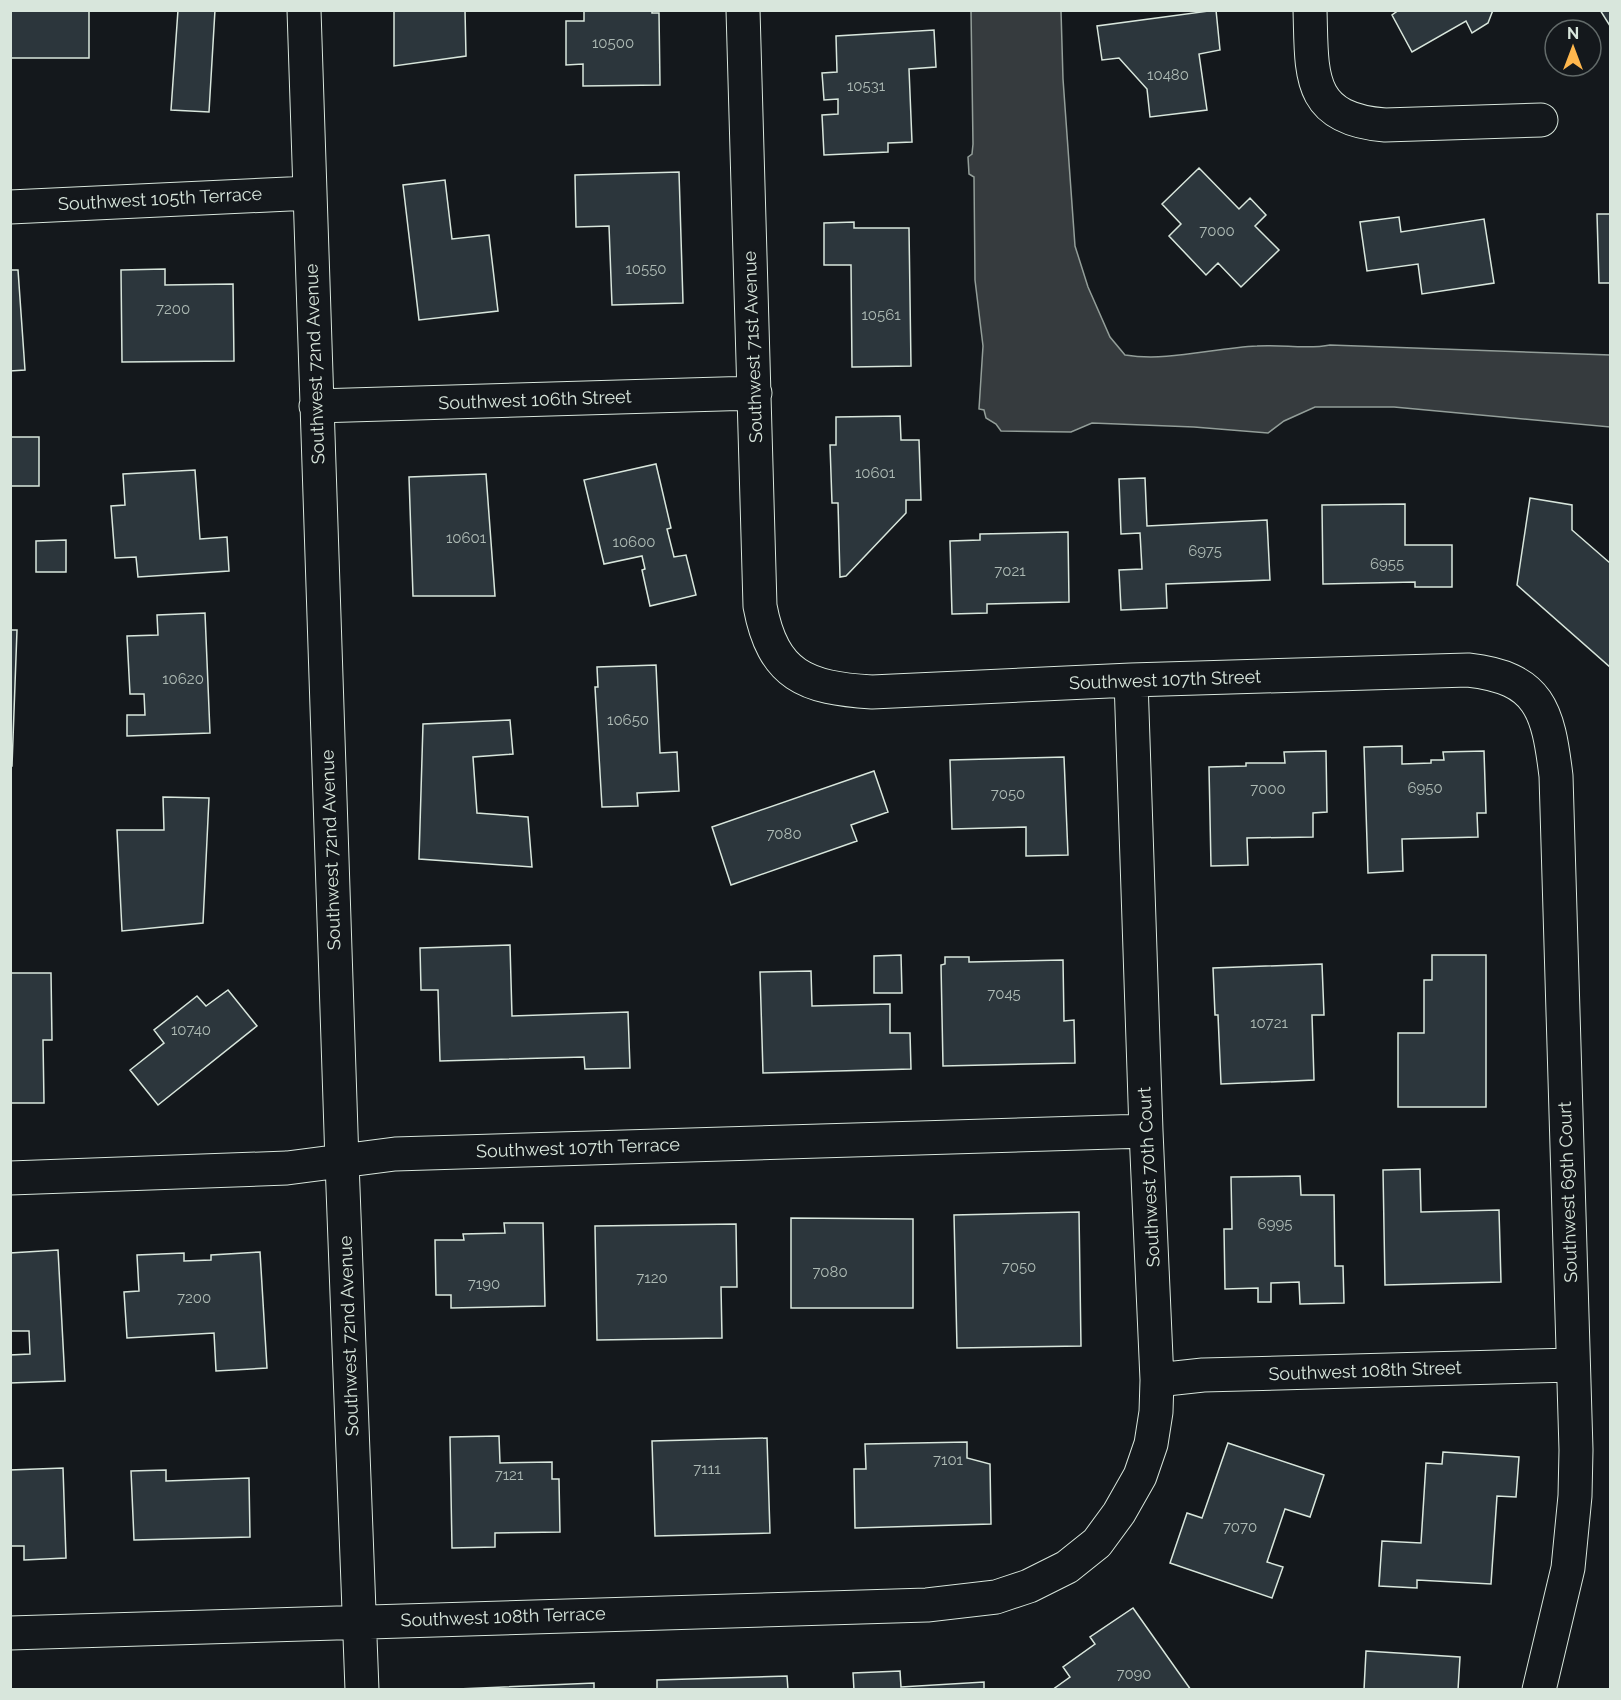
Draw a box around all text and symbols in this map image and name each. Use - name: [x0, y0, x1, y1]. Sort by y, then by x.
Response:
- north arrow: [1543, 18, 1603, 78]
- text: N: [1567, 24, 1579, 43]
- house number: 10500: [592, 34, 634, 52]
- house number: 10480: [1147, 66, 1189, 84]
- house number: 10531: [847, 77, 886, 95]
- street label: Southwest 105th Terrace: [57, 183, 263, 214]
- house number: 7000: [1199, 222, 1235, 240]
- street label: Southwest 71st Avenue: [739, 250, 766, 443]
- house number: 10550: [625, 260, 667, 278]
- street label: Southwest 72nd Avenue: [300, 263, 328, 465]
- house number: 7200: [156, 300, 190, 318]
- house number: 10561: [861, 306, 901, 324]
- street label: Southwest 106th Street: [438, 386, 632, 413]
- house number: 10601: [855, 464, 896, 482]
- house number: 10601: [446, 529, 487, 547]
- house number: 10600: [612, 533, 656, 551]
- house number: 6975: [1188, 542, 1222, 560]
- house number: 6955: [1370, 555, 1404, 573]
- house number: 7021: [994, 562, 1026, 580]
- street label: Southwest 107th Street: [1069, 666, 1261, 693]
- house number: 10620: [162, 670, 204, 688]
- house number: 10650: [607, 711, 649, 729]
- street label: Southwest 72nd Avenue: [316, 749, 344, 951]
- house number: 6950: [1407, 779, 1443, 797]
- house number: 7000: [1250, 780, 1286, 798]
- house number: 7050: [991, 785, 1025, 803]
- house number: 7080: [766, 825, 802, 843]
- house number: 7045: [987, 985, 1021, 1003]
- house number: 10721: [1250, 1014, 1288, 1032]
- house number: 10740: [171, 1021, 211, 1039]
- street label: Southwest 70th Court: [1133, 1086, 1164, 1268]
- street label: Southwest 69th Court: [1554, 1101, 1581, 1283]
- street label: Southwest 107th Terrace: [476, 1133, 681, 1162]
- house number: 6995: [1258, 1215, 1292, 1233]
- street label: Southwest 72nd Avenue: [334, 1235, 362, 1437]
- house number: 7050: [1002, 1258, 1036, 1276]
- house number: 7080: [812, 1263, 848, 1281]
- house number: 7120: [636, 1269, 668, 1287]
- house number: 7190: [468, 1275, 500, 1293]
- house number: 7200: [177, 1289, 211, 1307]
- street label: Southwest 108th Street: [1268, 1357, 1462, 1384]
- house number: 7101: [933, 1451, 964, 1469]
- house number: 7111: [693, 1460, 721, 1478]
- house number: 7121: [495, 1466, 524, 1484]
- house number: 7070: [1223, 1518, 1257, 1536]
- street label: Southwest 108th Terrace: [400, 1602, 606, 1631]
- house number: 7090: [1116, 1665, 1152, 1683]

